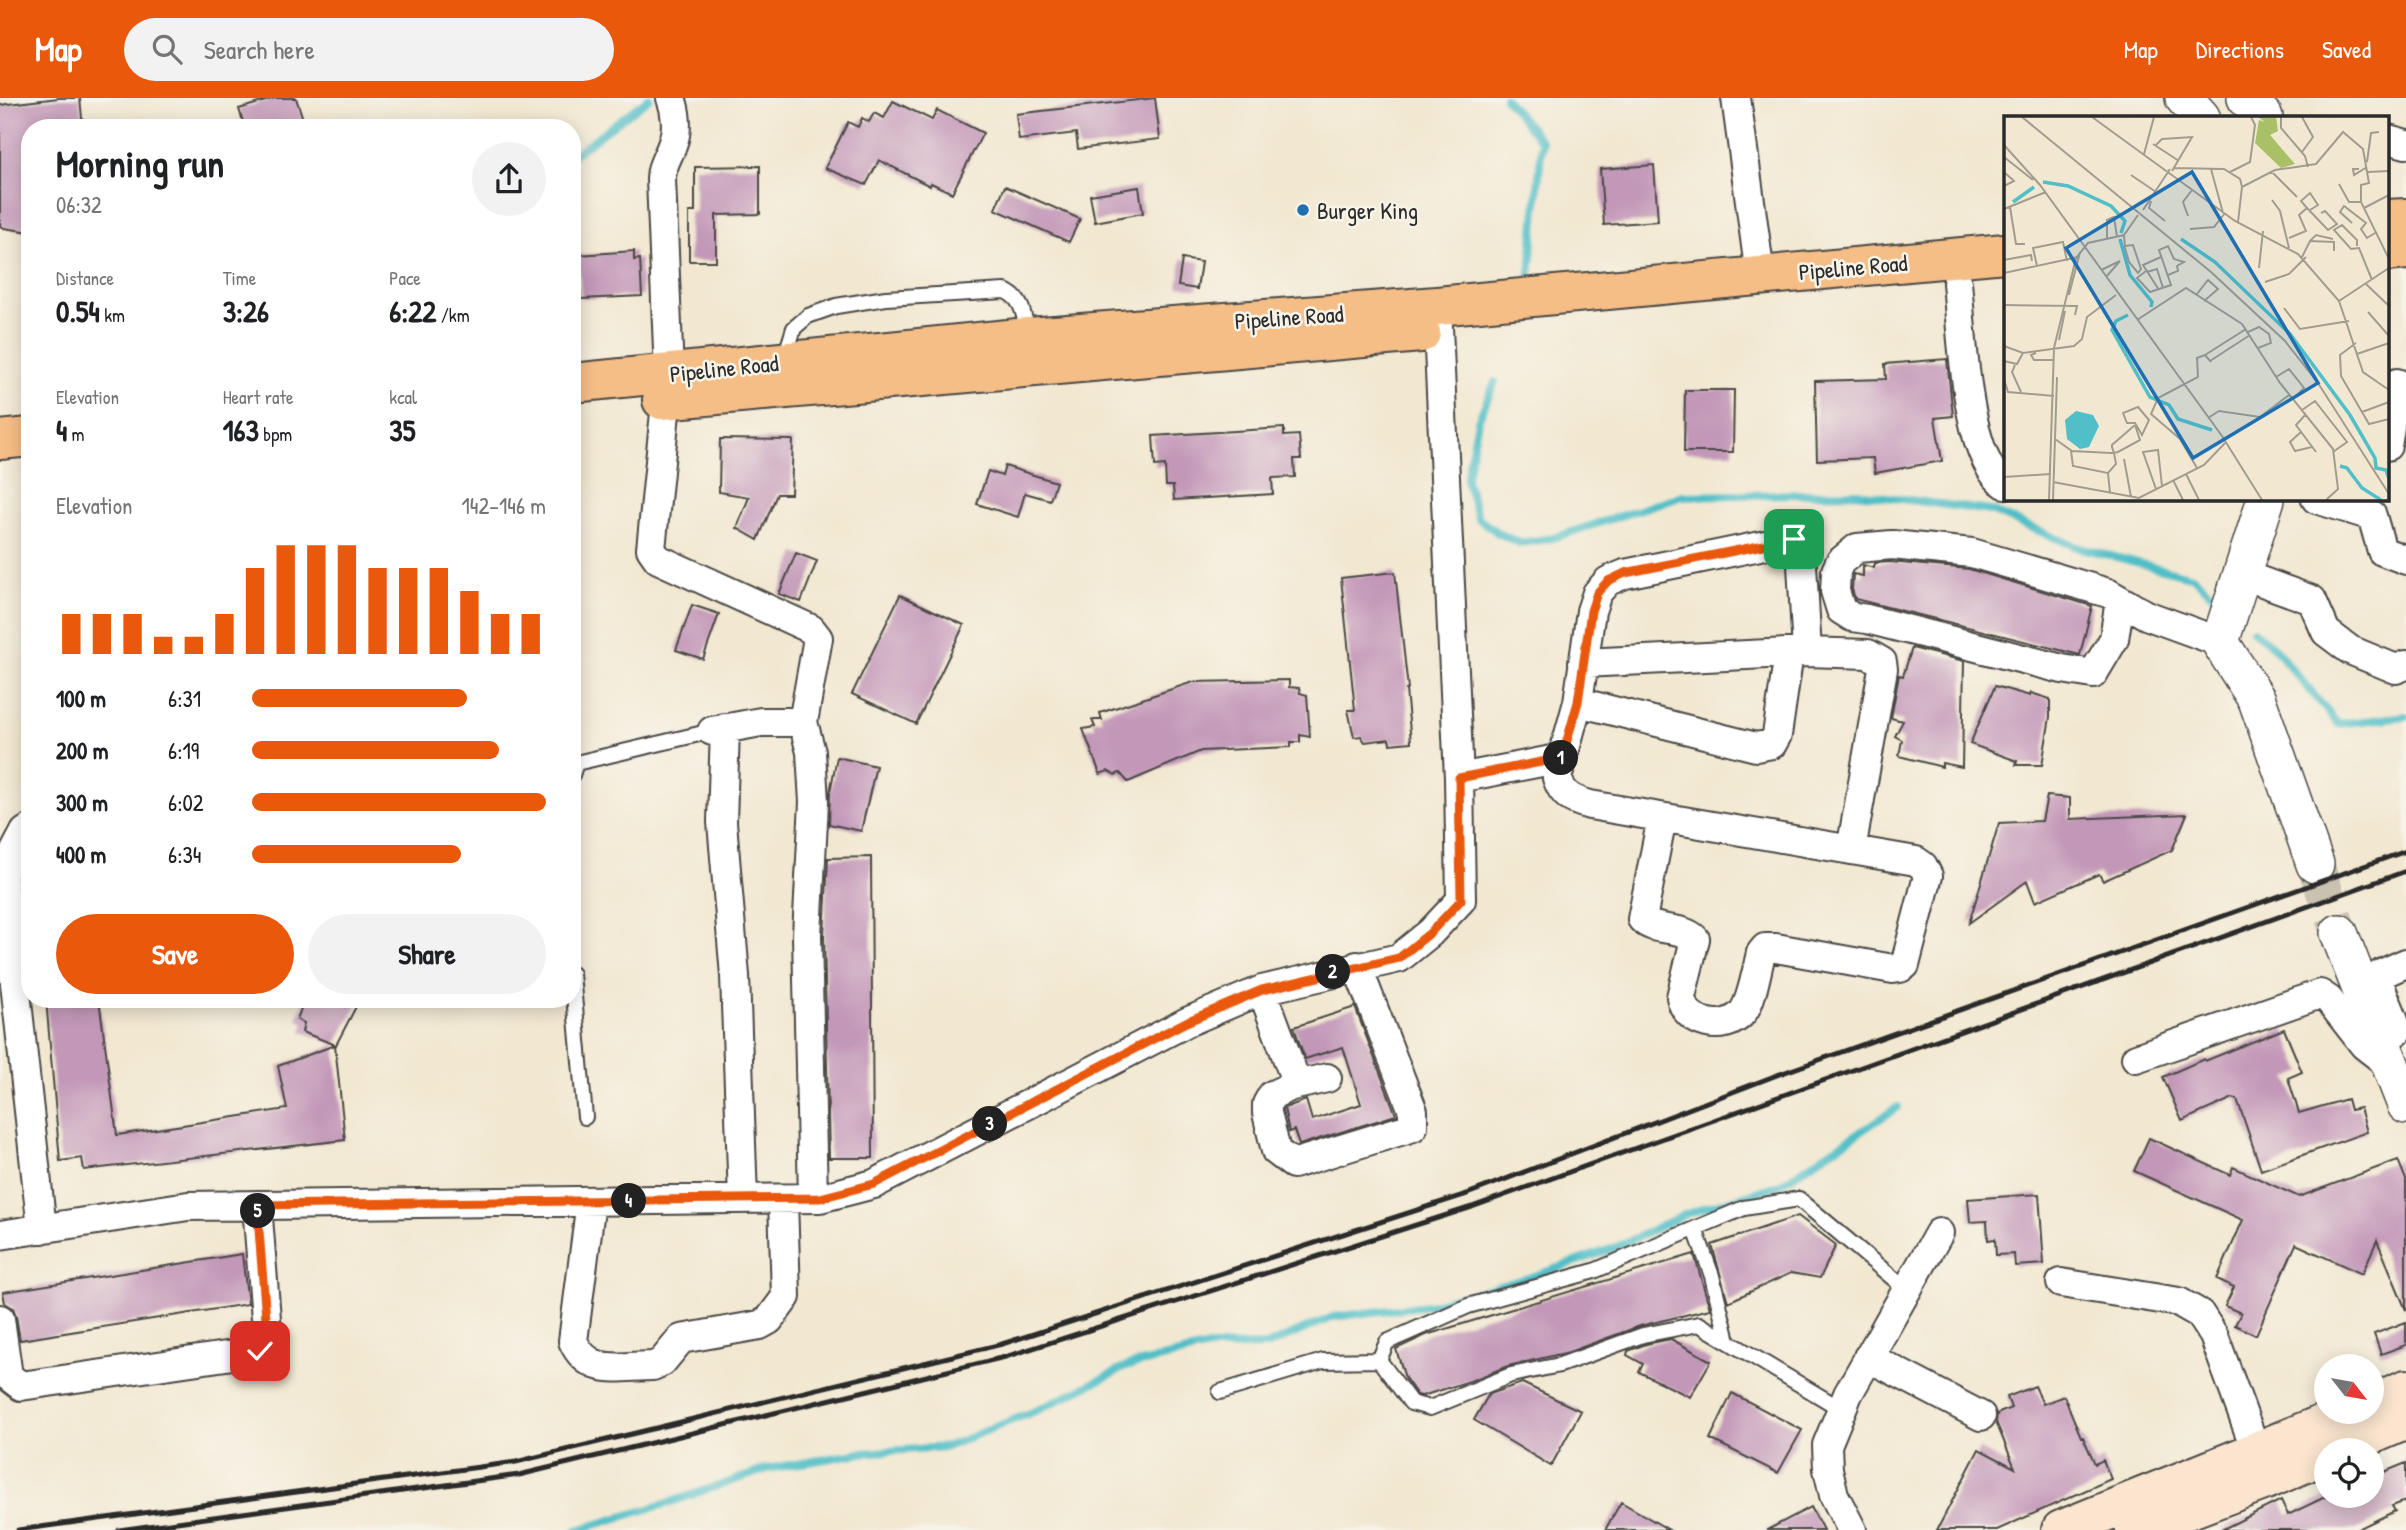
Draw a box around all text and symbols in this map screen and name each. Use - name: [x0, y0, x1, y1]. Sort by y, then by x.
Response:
- search box: [124, 18, 614, 81]
- text: Map: [35, 27, 82, 71]
- icon: search: [148, 30, 186, 68]
- text: Search here: [204, 32, 315, 67]
- text: Map: [2124, 33, 2158, 65]
- text: Directions: [2196, 33, 2284, 65]
- text: Saved: [2322, 33, 2371, 65]
- inset map: [2004, 116, 2388, 500]
- text: Morning run: [56, 137, 224, 189]
- button: share: [472, 142, 546, 216]
- text: 06:32: [56, 189, 102, 220]
- place label: Burger King: [1317, 195, 1418, 226]
- marker: Burger King: [1295, 202, 1311, 218]
- street label: Pipeline Road: [1797, 247, 1909, 287]
- text: Distance: [56, 265, 114, 291]
- text: Time: [223, 265, 256, 291]
- text: Pace: [389, 265, 421, 291]
- text: 0.54: [56, 291, 100, 331]
- text: 3:26: [223, 291, 269, 331]
- text: 6:22: [389, 291, 436, 331]
- street label: Pipeline Road: [1234, 298, 1344, 336]
- text: km: [100, 302, 125, 328]
- text: /km: [436, 302, 470, 328]
- street label: Pipeline Road: [668, 347, 780, 389]
- text: Elevation: [56, 384, 119, 410]
- text: Heart rate: [223, 384, 294, 410]
- text: kcal: [389, 384, 417, 410]
- text: 4: [56, 410, 67, 450]
- text: 163: [223, 410, 259, 450]
- text: 35: [389, 410, 415, 450]
- text: m: [67, 421, 85, 447]
- text: bpm: [259, 421, 292, 447]
- text: Elevation: [56, 490, 132, 521]
- text: 142–146 m: [462, 490, 546, 521]
- pin: [1764, 509, 1824, 569]
- icon: arrive: [1775, 520, 1813, 558]
- text: 100 m: [56, 683, 106, 714]
- text: 6:31: [168, 683, 201, 714]
- text: 200 m: [56, 735, 108, 766]
- text: 6:19: [168, 735, 199, 766]
- pin: 1: [1544, 740, 1578, 776]
- text: 1: [1557, 744, 1564, 770]
- text: 300 m: [56, 787, 108, 818]
- text: 6:02: [168, 787, 204, 818]
- text: 400 m: [56, 839, 106, 870]
- text: 6:34: [168, 839, 201, 870]
- button: Save: [56, 914, 294, 994]
- button: Share: [308, 914, 546, 994]
- pin: 2: [1316, 954, 1350, 990]
- text: 2: [1328, 958, 1337, 984]
- pin: 3: [972, 1107, 1007, 1142]
- text: 3: [985, 1110, 994, 1136]
- pin: 4: [612, 1184, 646, 1218]
- text: 4: [625, 1187, 632, 1213]
- pin: 5: [240, 1194, 276, 1228]
- text: 5: [253, 1197, 262, 1223]
- pin: [230, 1321, 290, 1381]
- icon: check: [241, 1332, 279, 1370]
- north arrow: [2314, 1354, 2384, 1424]
- map controls: [2314, 1354, 2384, 1508]
- button: locate: [2314, 1438, 2384, 1508]

